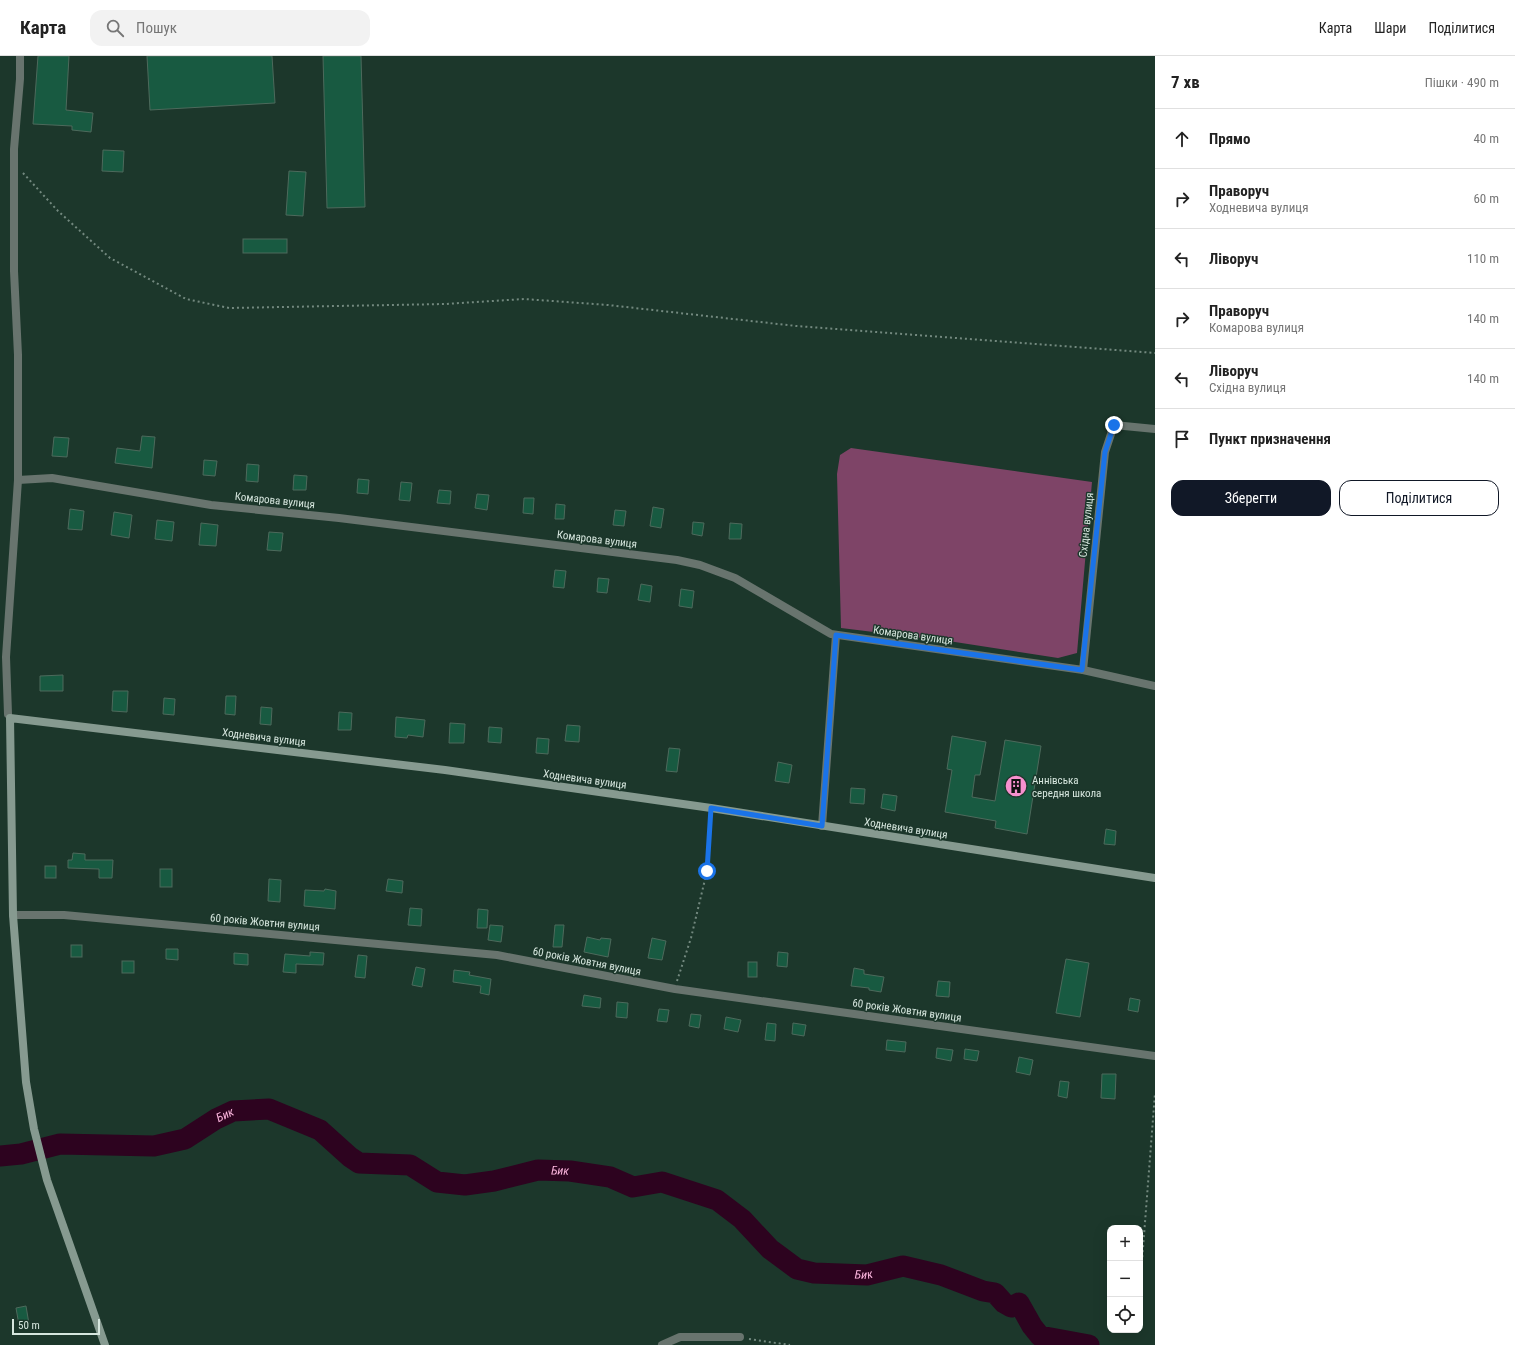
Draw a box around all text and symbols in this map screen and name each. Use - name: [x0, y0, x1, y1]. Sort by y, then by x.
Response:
- search box: [90, 10, 370, 46]
- text: Карта: [20, 16, 66, 39]
- icon: search: [104, 17, 126, 39]
- text: Пошук: [136, 19, 177, 37]
- text: Карта: [1319, 20, 1352, 36]
- text: Шари: [1374, 20, 1406, 36]
- text: Поділитися: [1428, 20, 1495, 36]
- text: 7 хв: [1171, 72, 1200, 92]
- text: Пішки · 490 m: [1425, 75, 1499, 90]
- icon: ahead: [1171, 128, 1193, 150]
- text: Прямо: [1209, 130, 1250, 148]
- text: 40 m: [1473, 131, 1499, 146]
- text: Праворуч: [1209, 182, 1269, 200]
- icon: right: [1171, 188, 1193, 210]
- text: 60 m: [1473, 191, 1499, 206]
- text: Ходневича вулиця: [1209, 200, 1308, 215]
- icon: left: [1171, 248, 1193, 270]
- text: Ліворуч: [1209, 250, 1258, 268]
- text: 110 m: [1467, 251, 1499, 266]
- text: Праворуч: [1209, 302, 1269, 320]
- icon: right: [1171, 308, 1193, 330]
- text: 140 m: [1467, 311, 1499, 326]
- text: Комарова вулиця: [1209, 320, 1304, 335]
- text: Ліворуч: [1209, 362, 1258, 380]
- icon: left: [1171, 368, 1193, 390]
- text: 140 m: [1467, 371, 1499, 386]
- text: Східна вулиця: [1209, 380, 1286, 395]
- route end: [1105, 416, 1123, 434]
- icon: arrive: [1171, 428, 1193, 450]
- text: Пункт призначення: [1209, 430, 1331, 448]
- button: Зберегти: [1171, 480, 1331, 516]
- button: Поділитися: [1339, 480, 1499, 516]
- street label: Комарова вулиця: [234, 490, 316, 511]
- street label: Східна вулиця: [1077, 492, 1096, 558]
- street label: Комарова вулиця: [556, 528, 638, 551]
- street label: Комарова вулиця: [872, 623, 954, 648]
- street label: Ходневича вулиця: [221, 726, 306, 749]
- street label: Ходневича вулиця: [542, 767, 628, 792]
- building icon: Аннівська середня школа: [1003, 773, 1029, 799]
- place label: Аннівська середня школа: [1032, 774, 1101, 800]
- street label: Ходневича вулиця: [863, 815, 948, 841]
- route start: [698, 862, 716, 880]
- street label: 60 років Жовтня вулиця: [210, 911, 320, 934]
- street label: 60 років Жовтня вулиця: [532, 945, 642, 978]
- street label: 60 років Жовтня вулиця: [852, 996, 962, 1025]
- water label: Бик: [214, 1104, 236, 1125]
- water label: Бик: [551, 1163, 570, 1178]
- map controls: [1107, 1225, 1143, 1333]
- button: +: [1107, 1225, 1143, 1261]
- button: −: [1107, 1261, 1143, 1297]
- water label: Бик: [854, 1267, 875, 1282]
- button: locate: [1107, 1297, 1143, 1333]
- scale bar: [12, 1317, 100, 1336]
- text: 50 m: [18, 1319, 40, 1332]

